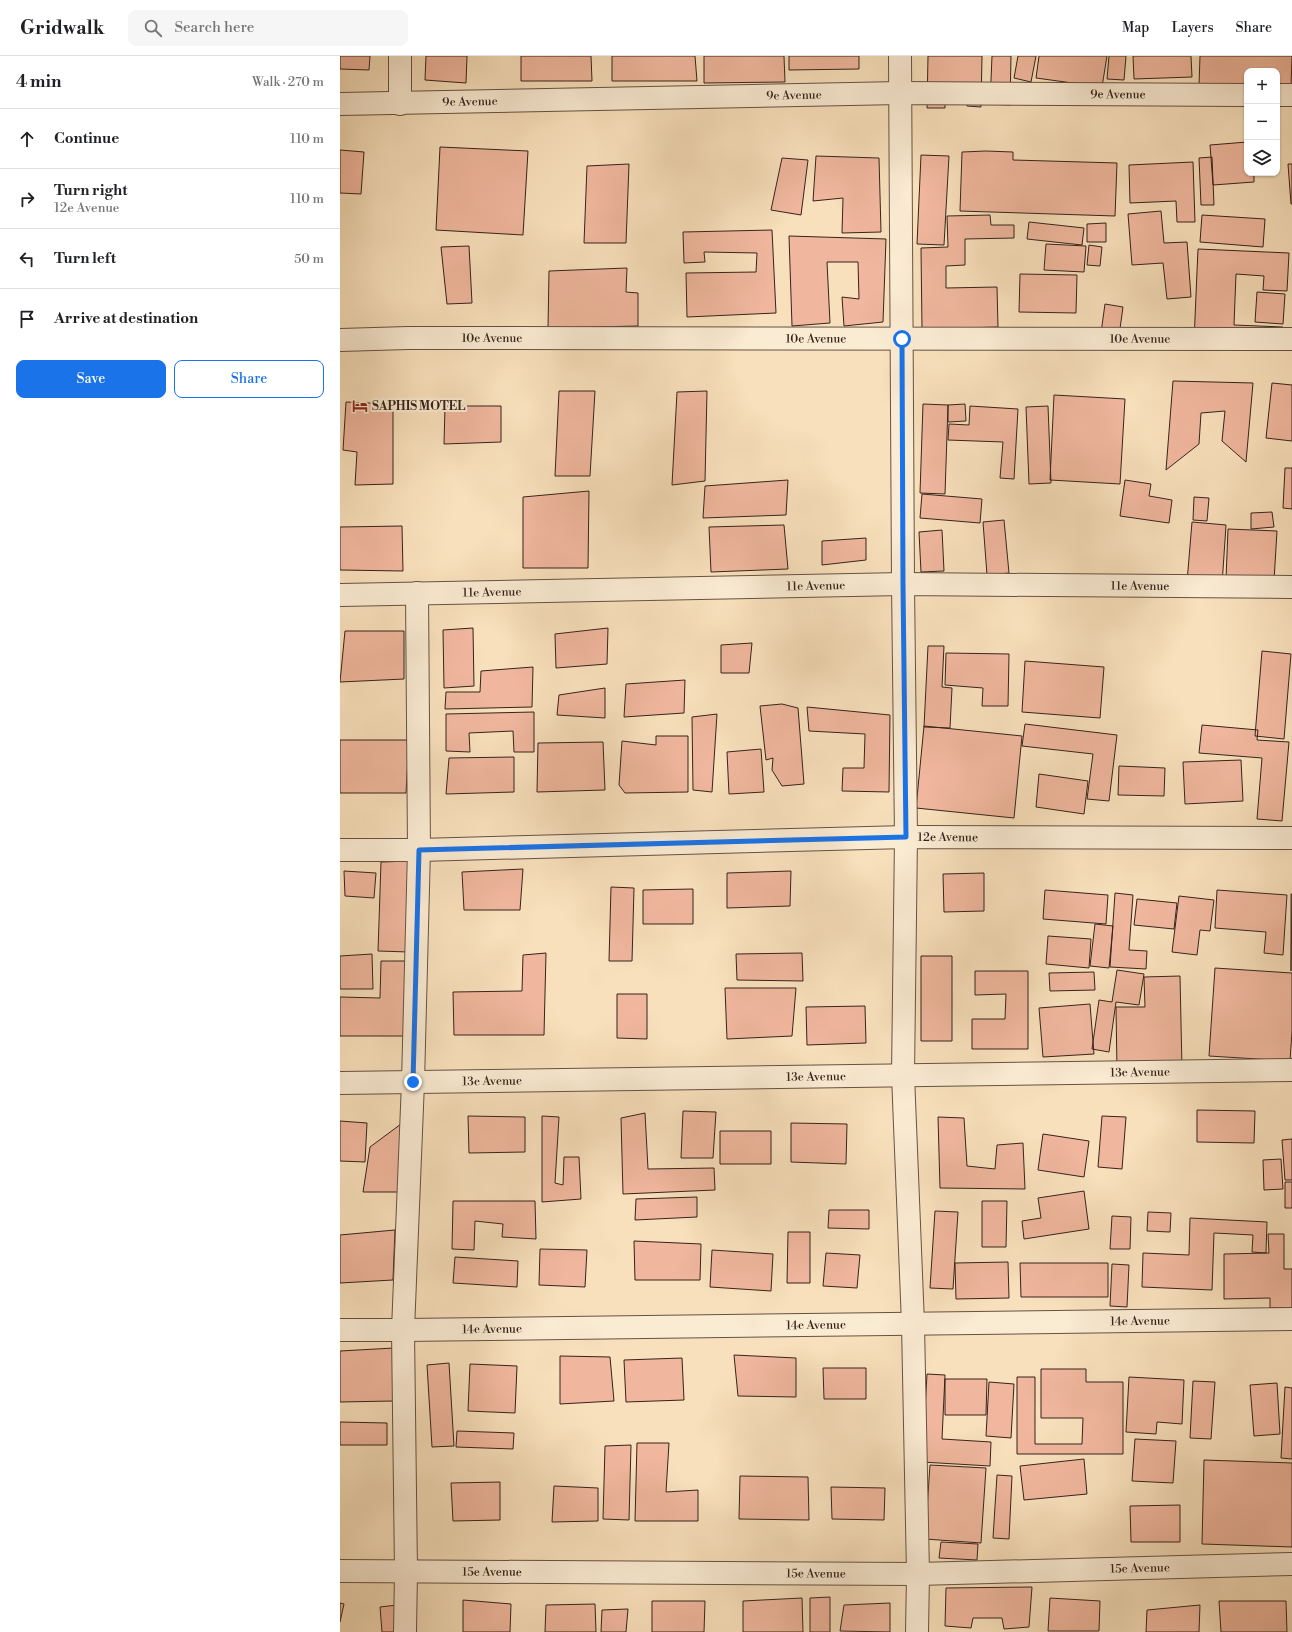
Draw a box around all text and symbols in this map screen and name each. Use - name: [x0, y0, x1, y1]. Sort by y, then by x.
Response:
- search box: [128, 10, 408, 46]
- text: Gridwalk: [20, 16, 104, 40]
- icon: search: [142, 17, 164, 39]
- text: Search here: [174, 18, 254, 37]
- text: Map: [1122, 19, 1149, 37]
- text: Layers: [1171, 19, 1214, 37]
- text: Share: [1236, 19, 1272, 37]
- map controls: [1244, 68, 1280, 176]
- button: +: [1244, 68, 1280, 104]
- text: 4 min: [16, 71, 61, 93]
- text: Walk · 270 m: [252, 74, 324, 90]
- street label: 9e Avenue: [766, 87, 822, 103]
- street label: 9e Avenue: [1090, 87, 1146, 102]
- street label: 9e Avenue: [442, 93, 498, 109]
- button: −: [1244, 104, 1280, 140]
- icon: ahead: [16, 128, 38, 150]
- text: Continue: [54, 129, 119, 148]
- text: 110 m: [290, 131, 324, 147]
- button: layers: [1244, 140, 1280, 176]
- text: Turn right: [54, 181, 128, 200]
- icon: right: [16, 188, 38, 210]
- text: 110 m: [290, 191, 324, 207]
- text: 12e Avenue: [54, 200, 119, 216]
- icon: left: [16, 248, 38, 270]
- text: Turn left: [54, 249, 116, 268]
- text: 50 m: [294, 251, 324, 267]
- icon: arrive: [16, 308, 38, 330]
- text: Arrive at destination: [54, 309, 198, 328]
- route start: [893, 330, 911, 348]
- street label: 10e Avenue: [462, 331, 522, 346]
- street label: 10e Avenue: [786, 331, 846, 346]
- street label: 10e Avenue: [1110, 331, 1170, 346]
- button: Save: [16, 360, 166, 398]
- button: Share: [174, 360, 324, 398]
- hotel icon: SAPHIS MOTEL: [351, 397, 369, 415]
- place label: SAPHIS MOTEL: [372, 399, 465, 414]
- street label: 11e Avenue: [786, 578, 845, 594]
- street label: 11e Avenue: [1110, 578, 1169, 594]
- street label: 11e Avenue: [462, 584, 522, 600]
- street label: 12e Avenue: [918, 830, 978, 845]
- street label: 13e Avenue: [1110, 1064, 1170, 1080]
- street label: 13e Avenue: [786, 1069, 846, 1084]
- route end: [404, 1073, 422, 1091]
- street label: 13e Avenue: [462, 1073, 522, 1089]
- street label: 14e Avenue: [1110, 1313, 1170, 1329]
- street label: 14e Avenue: [786, 1317, 846, 1333]
- street label: 14e Avenue: [462, 1321, 522, 1337]
- street label: 15e Avenue: [1110, 1560, 1170, 1576]
- street label: 15e Avenue: [462, 1564, 522, 1579]
- street label: 15e Avenue: [786, 1566, 846, 1581]

